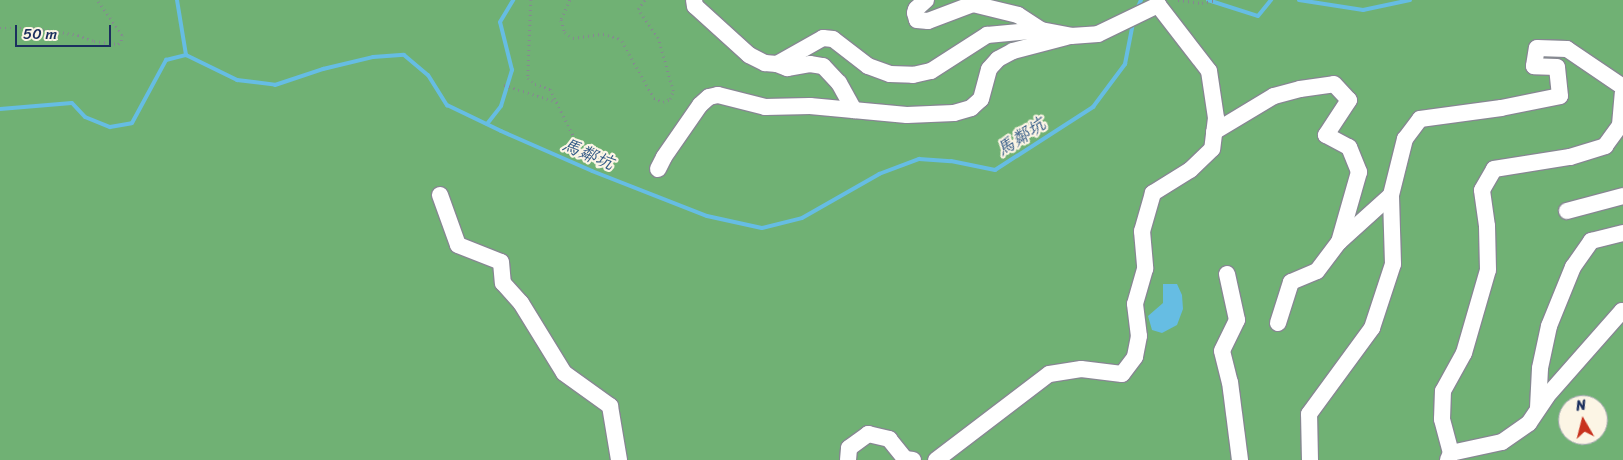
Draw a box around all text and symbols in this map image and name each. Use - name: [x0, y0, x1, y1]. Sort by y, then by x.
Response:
- scale bar: [18, 15, 114, 47]
- text: 50 m: [23, 21, 57, 47]
- water label: 馬鄰坑: [992, 113, 1050, 161]
- water label: 馬鄰坑: [559, 134, 617, 174]
- text: N: [1574, 393, 1588, 419]
- north arrow: [1558, 395, 1608, 445]

